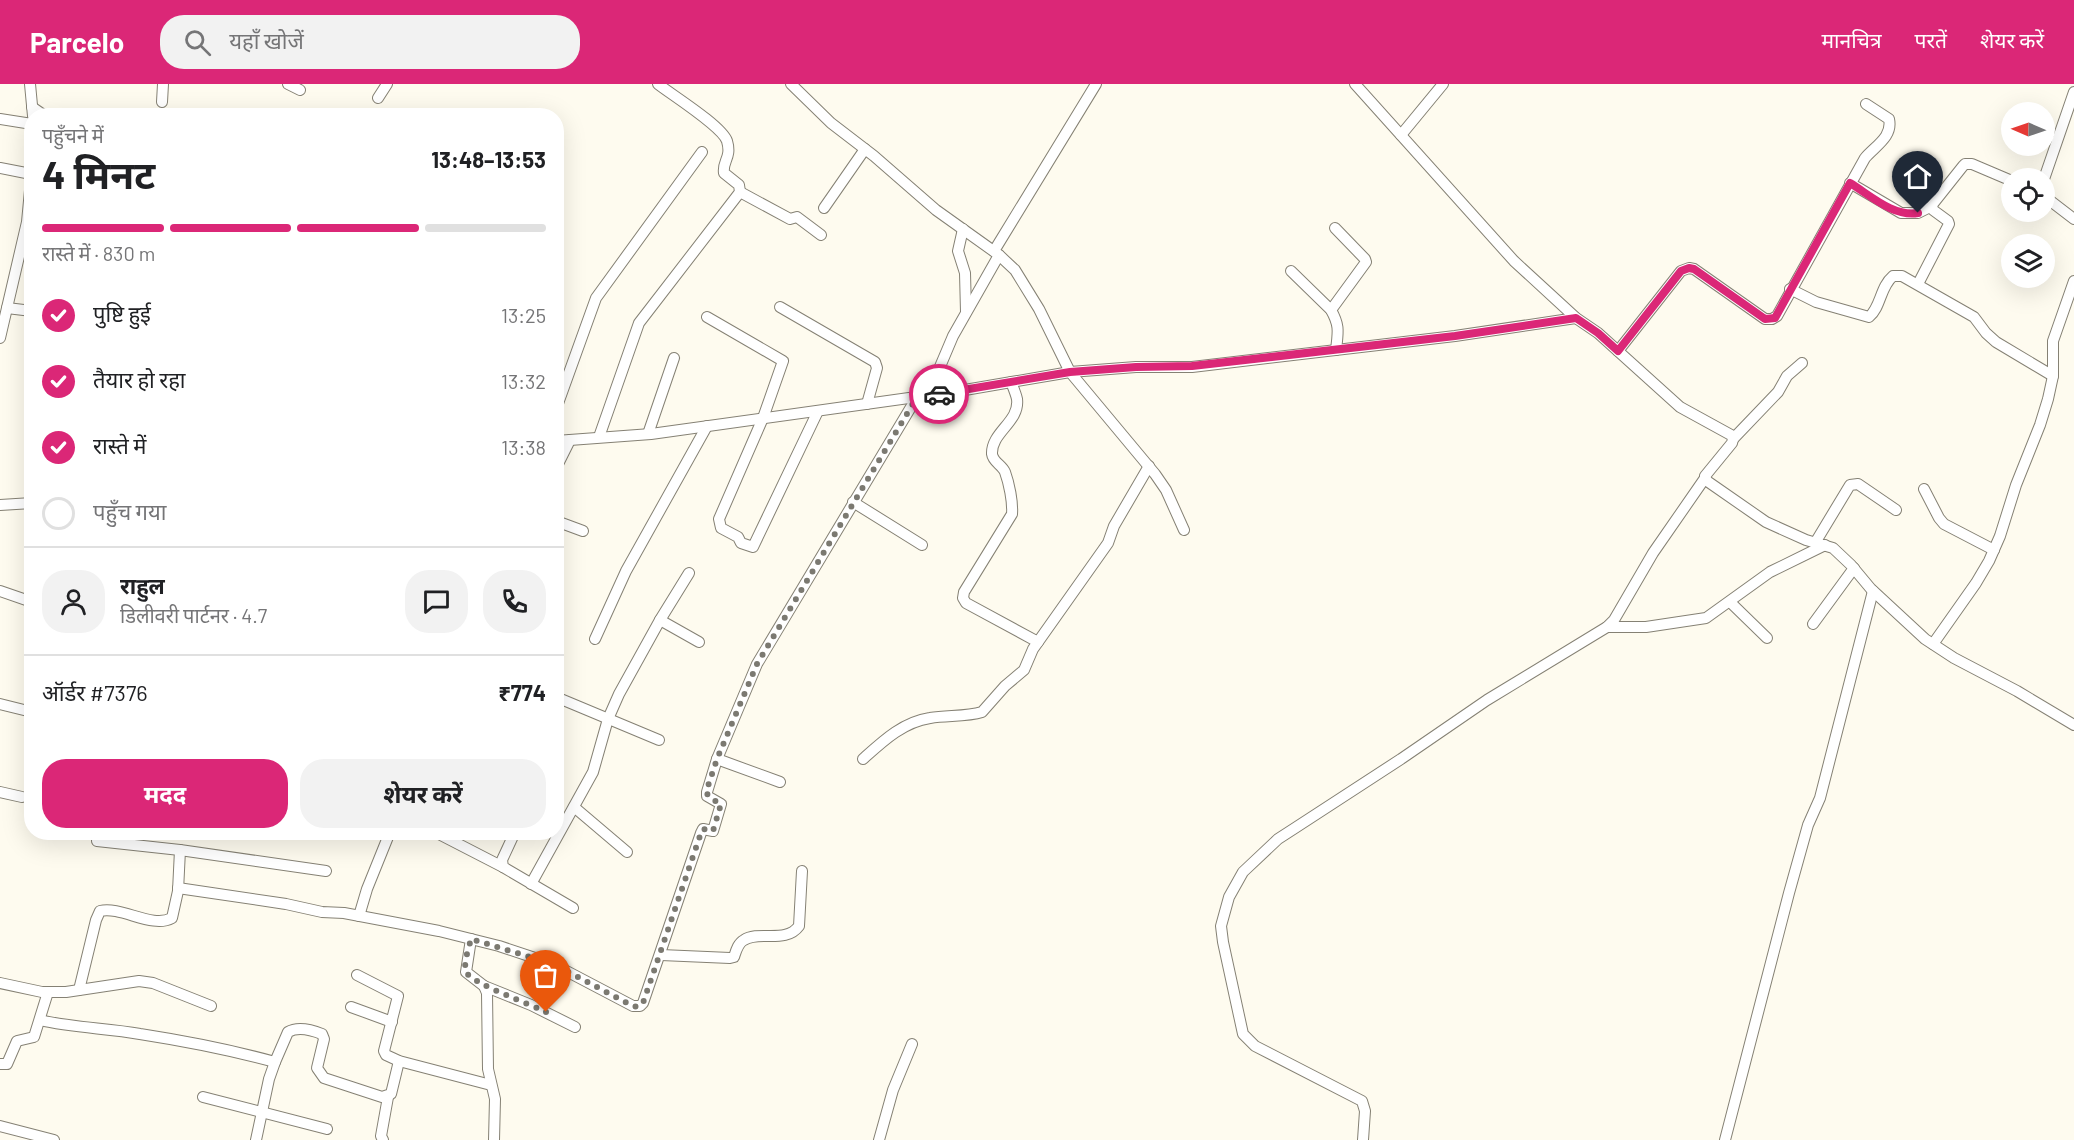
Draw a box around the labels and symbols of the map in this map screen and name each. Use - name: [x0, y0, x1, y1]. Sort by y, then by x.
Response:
- north arrow: [2001, 102, 2055, 156]
- pin: [1892, 151, 1943, 213]
- courier: [909, 364, 969, 424]
- pin: [520, 950, 571, 1012]

